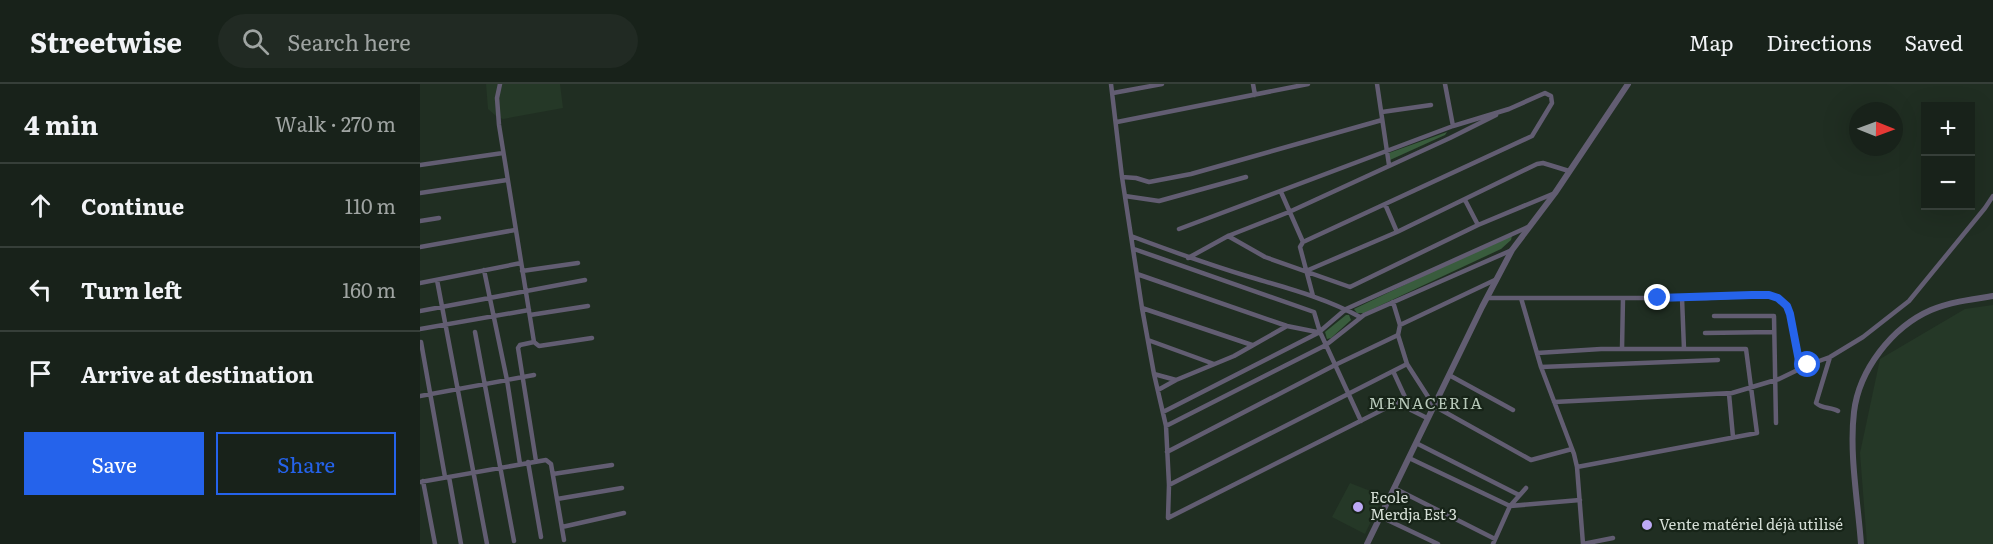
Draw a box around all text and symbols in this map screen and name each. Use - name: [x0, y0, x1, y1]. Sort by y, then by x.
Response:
- search box: [218, 14, 638, 68]
- text: Streetwise: [30, 20, 182, 62]
- icon: search: [239, 25, 272, 58]
- text: Search here: [287, 25, 411, 58]
- text: Map: [1689, 26, 1734, 57]
- text: Directions: [1767, 26, 1872, 57]
- text: Saved: [1905, 26, 1963, 57]
- north arrow: [1849, 102, 1903, 156]
- map controls: [1921, 102, 1975, 210]
- button: +: [1921, 102, 1975, 156]
- text: 4 min: [24, 104, 98, 143]
- text: Walk · 270 m: [275, 108, 396, 138]
- button: −: [1921, 156, 1975, 210]
- icon: ahead: [24, 189, 57, 222]
- text: Continue: [81, 189, 184, 222]
- text: 110 m: [345, 190, 396, 220]
- icon: left: [24, 273, 57, 306]
- text: Turn left: [81, 273, 182, 306]
- text: 160 m: [342, 274, 396, 304]
- route end: [1644, 284, 1670, 310]
- route start: [1794, 351, 1820, 377]
- icon: arrive: [24, 357, 57, 390]
- text: Arrive at destination: [81, 357, 314, 390]
- district label: MENACERIA: [1368, 390, 1484, 414]
- button: Save: [24, 432, 204, 495]
- button: Share: [216, 432, 396, 495]
- place label: Ecole Merdja Est 3: [1370, 485, 1457, 525]
- marker: Ecole Merdja Est 3: [1351, 500, 1365, 514]
- place label: Vente matériel déjà utilisé: [1659, 512, 1843, 535]
- marker: Vente matériel déjà utilisé: [1640, 518, 1654, 532]

